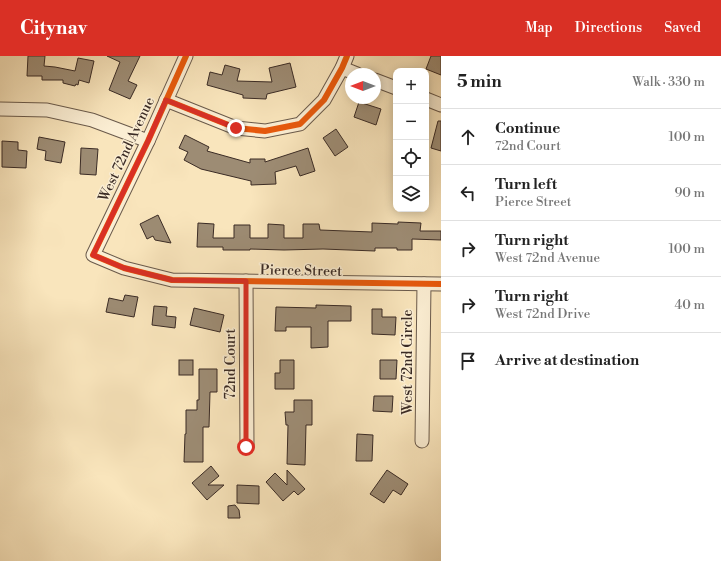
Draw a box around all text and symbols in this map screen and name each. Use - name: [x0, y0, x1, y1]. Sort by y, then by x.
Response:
- text: Citynav: [20, 16, 87, 40]
- text: Map: [525, 19, 553, 37]
- text: Directions: [575, 19, 642, 37]
- text: Saved: [664, 19, 701, 37]
- north arrow: [345, 68, 381, 104]
- map controls: [393, 68, 429, 212]
- button: +: [393, 68, 429, 104]
- text: 5 min: [457, 71, 502, 93]
- text: Walk · 330 m: [632, 74, 705, 90]
- street label: West 72nd Avenue: [94, 94, 159, 205]
- button: −: [393, 104, 429, 140]
- route end: [227, 119, 245, 137]
- text: Continue: [495, 119, 560, 138]
- icon: ahead: [457, 126, 479, 148]
- text: 100 m: [669, 129, 705, 145]
- text: 72nd Court: [495, 138, 561, 154]
- button: locate: [393, 140, 429, 176]
- text: Turn left: [495, 175, 557, 194]
- button: layers: [393, 176, 429, 212]
- icon: left: [457, 182, 479, 204]
- text: 90 m: [674, 185, 705, 201]
- text: Pierce Street: [495, 194, 571, 210]
- text: Turn right: [495, 231, 569, 250]
- icon: right: [457, 238, 479, 260]
- text: 100 m: [669, 241, 705, 257]
- text: West 72nd Avenue: [495, 250, 600, 266]
- street label: Pierce Street: [260, 261, 342, 281]
- text: Turn right: [495, 287, 569, 306]
- icon: right: [457, 294, 479, 316]
- text: 40 m: [675, 297, 705, 313]
- text: West 72nd Drive: [495, 306, 590, 322]
- street label: West 72nd Circle: [399, 309, 417, 416]
- street label: 72nd Court: [222, 329, 240, 399]
- icon: arrive: [457, 350, 479, 372]
- text: Arrive at destination: [495, 351, 639, 370]
- route start: [237, 438, 255, 456]

